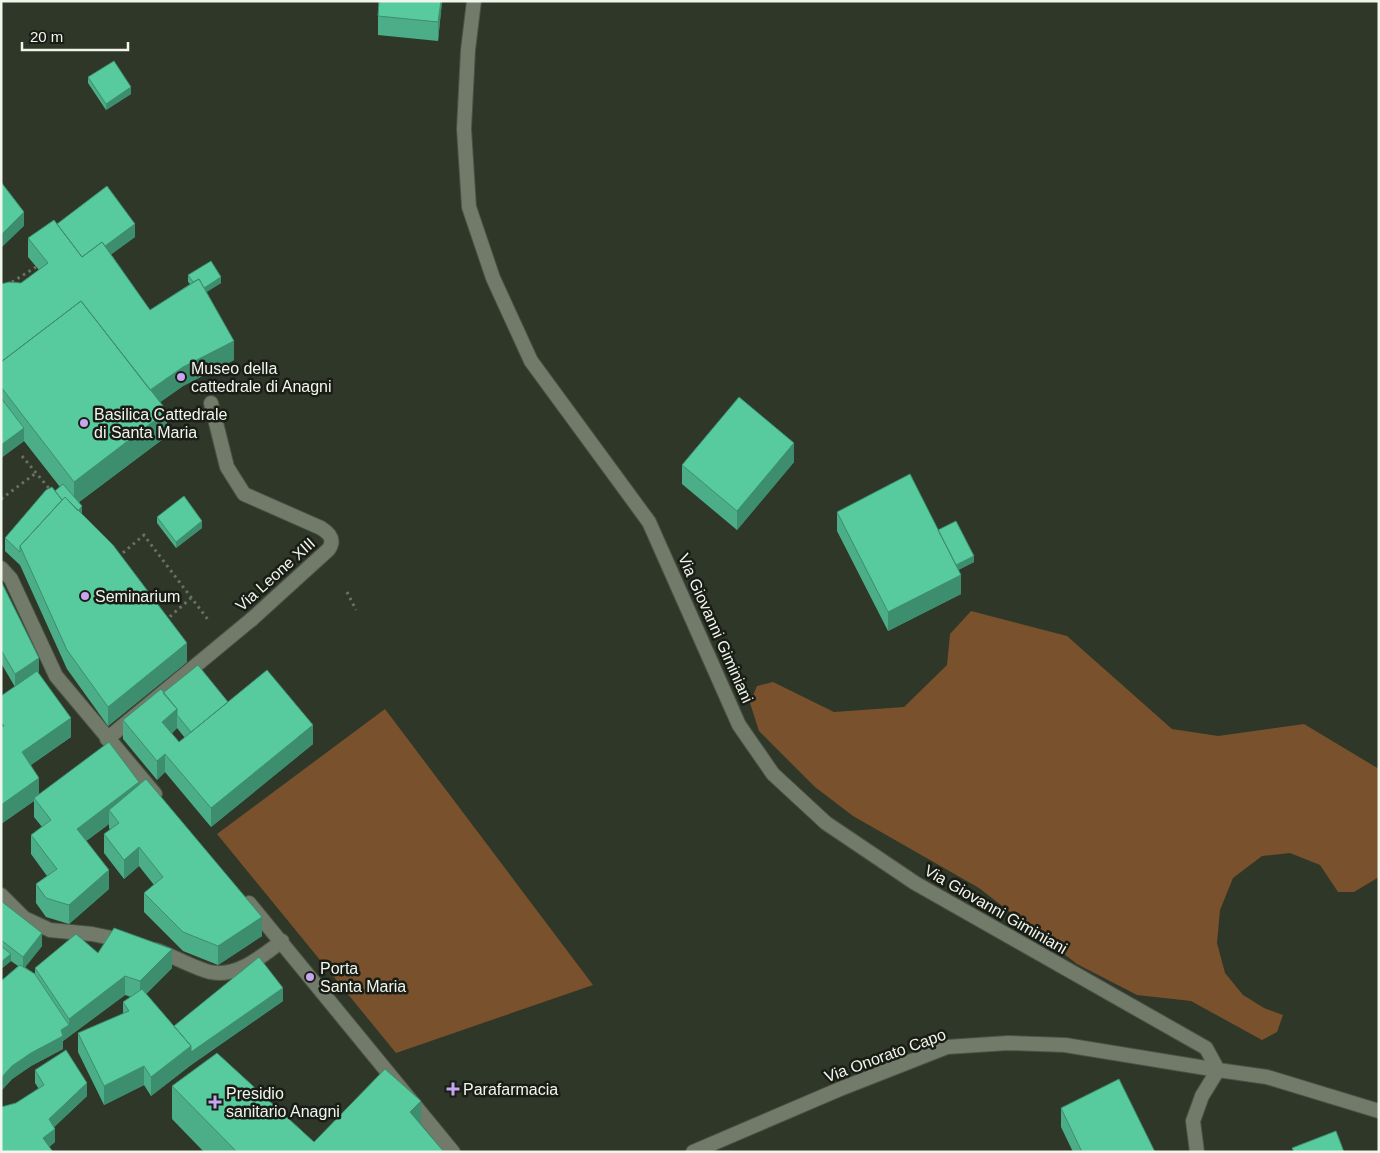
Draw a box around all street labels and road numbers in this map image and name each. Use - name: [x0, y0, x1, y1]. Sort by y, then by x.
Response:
- street label: Via Leone XIII: [232, 535, 318, 614]
- street label: Via Giovanni Giminiani: [675, 551, 756, 705]
- street label: Via Giovanni Giminiani: [922, 862, 1070, 957]
- street label: Via Onorato Capo: [822, 1026, 948, 1085]

